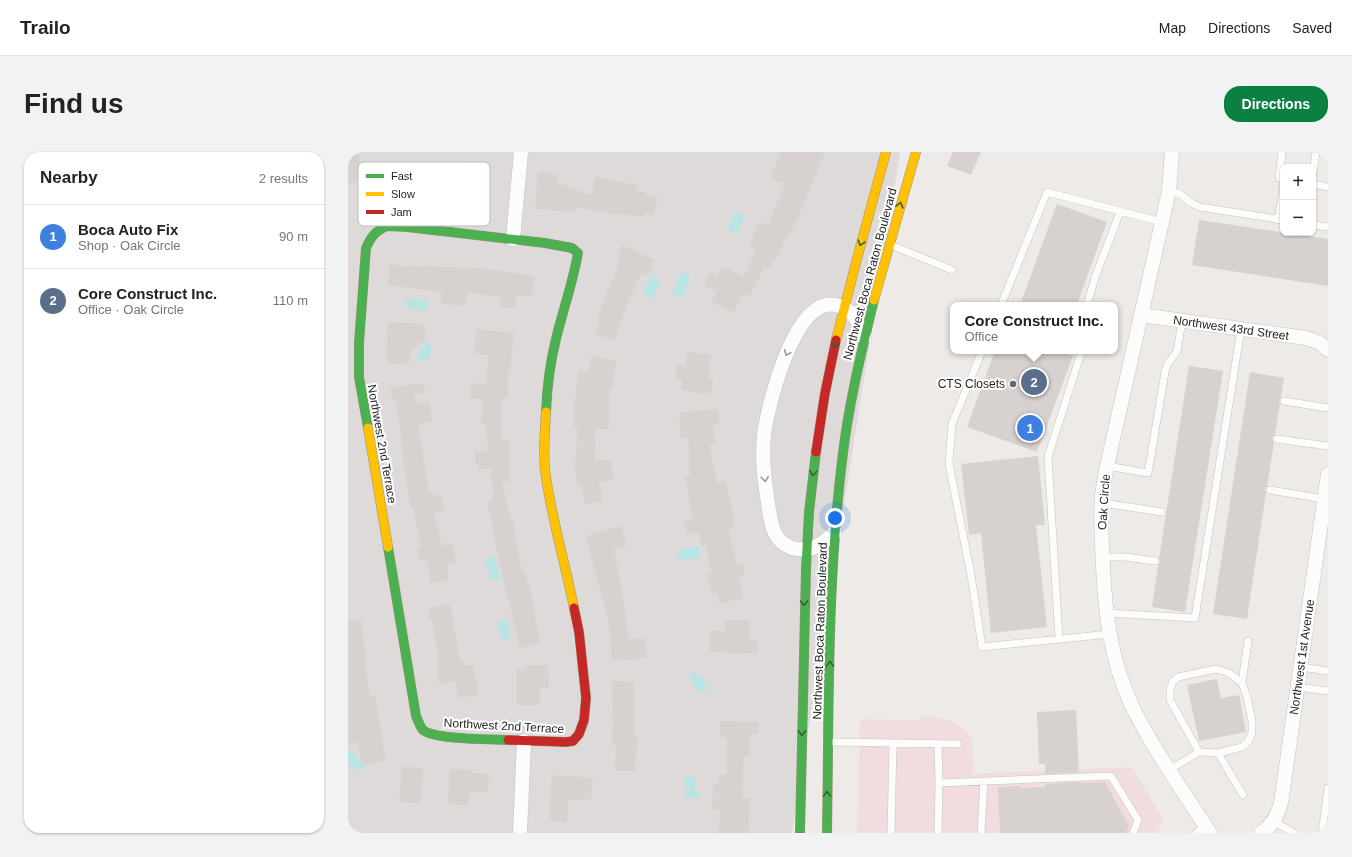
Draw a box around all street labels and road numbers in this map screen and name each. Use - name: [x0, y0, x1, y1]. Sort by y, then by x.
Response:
- street label: Northwest Boca Raton Boulevard: [840, 186, 900, 362]
- street label: Northwest 43rd Street: [1172, 313, 1290, 343]
- street label: Northwest 2nd Terrace: [365, 383, 399, 505]
- street label: Oak Circle: [1095, 473, 1113, 530]
- street label: Northwest Boca Raton Boulevard: [810, 542, 830, 720]
- street label: Northwest 1st Avenue: [1287, 598, 1317, 716]
- street label: Northwest 2nd Terrace: [443, 716, 565, 736]

